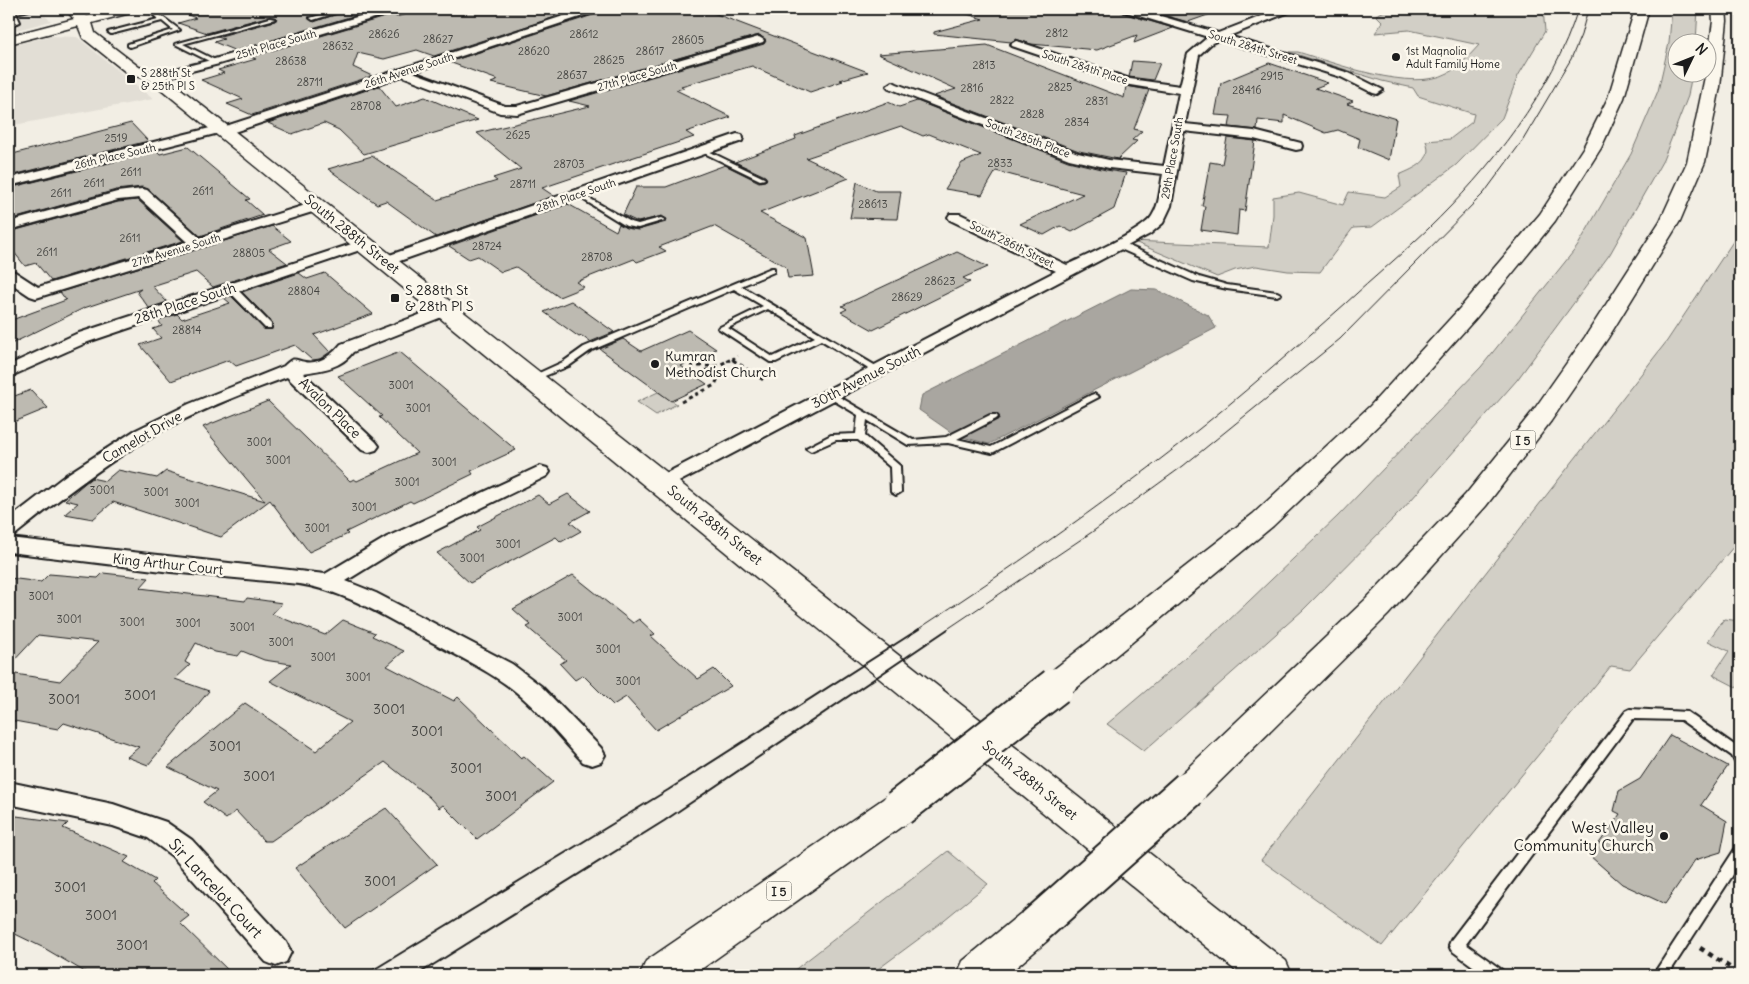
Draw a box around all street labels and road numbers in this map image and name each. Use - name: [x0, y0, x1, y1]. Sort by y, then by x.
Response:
- street label: 25th Place South: [234, 26, 318, 62]
- street label: South 284th Street: [1207, 27, 1299, 67]
- street label: South 284th Place: [1040, 47, 1130, 87]
- street label: 26th Avenue South: [362, 49, 456, 91]
- street label: 27th Place South: [596, 58, 678, 94]
- street label: South 285th Place: [984, 115, 1072, 161]
- street label: 29th Place South: [1158, 116, 1186, 200]
- street label: 26th Place South: [73, 140, 157, 172]
- street label: 28th Place South: [534, 175, 618, 215]
- street label: South 288th Street: [301, 190, 403, 278]
- street label: South 286th Street: [968, 218, 1057, 271]
- street label: 27th Avenue South: [130, 230, 222, 270]
- street label: 28th Place South: [132, 278, 238, 328]
- street label: 30th Avenue South: [808, 342, 924, 412]
- street label: Avalon Place: [295, 374, 365, 442]
- street label: Camelot Drive: [99, 407, 185, 467]
- road number: I 5: [1510, 430, 1536, 450]
- street label: South 288th Street: [664, 481, 766, 569]
- street label: King Arthur Court: [112, 549, 225, 579]
- street label: South 288th Street: [979, 736, 1081, 824]
- street label: Sir Lancelot Court: [165, 834, 268, 942]
- road number: I 5: [766, 881, 792, 900]

